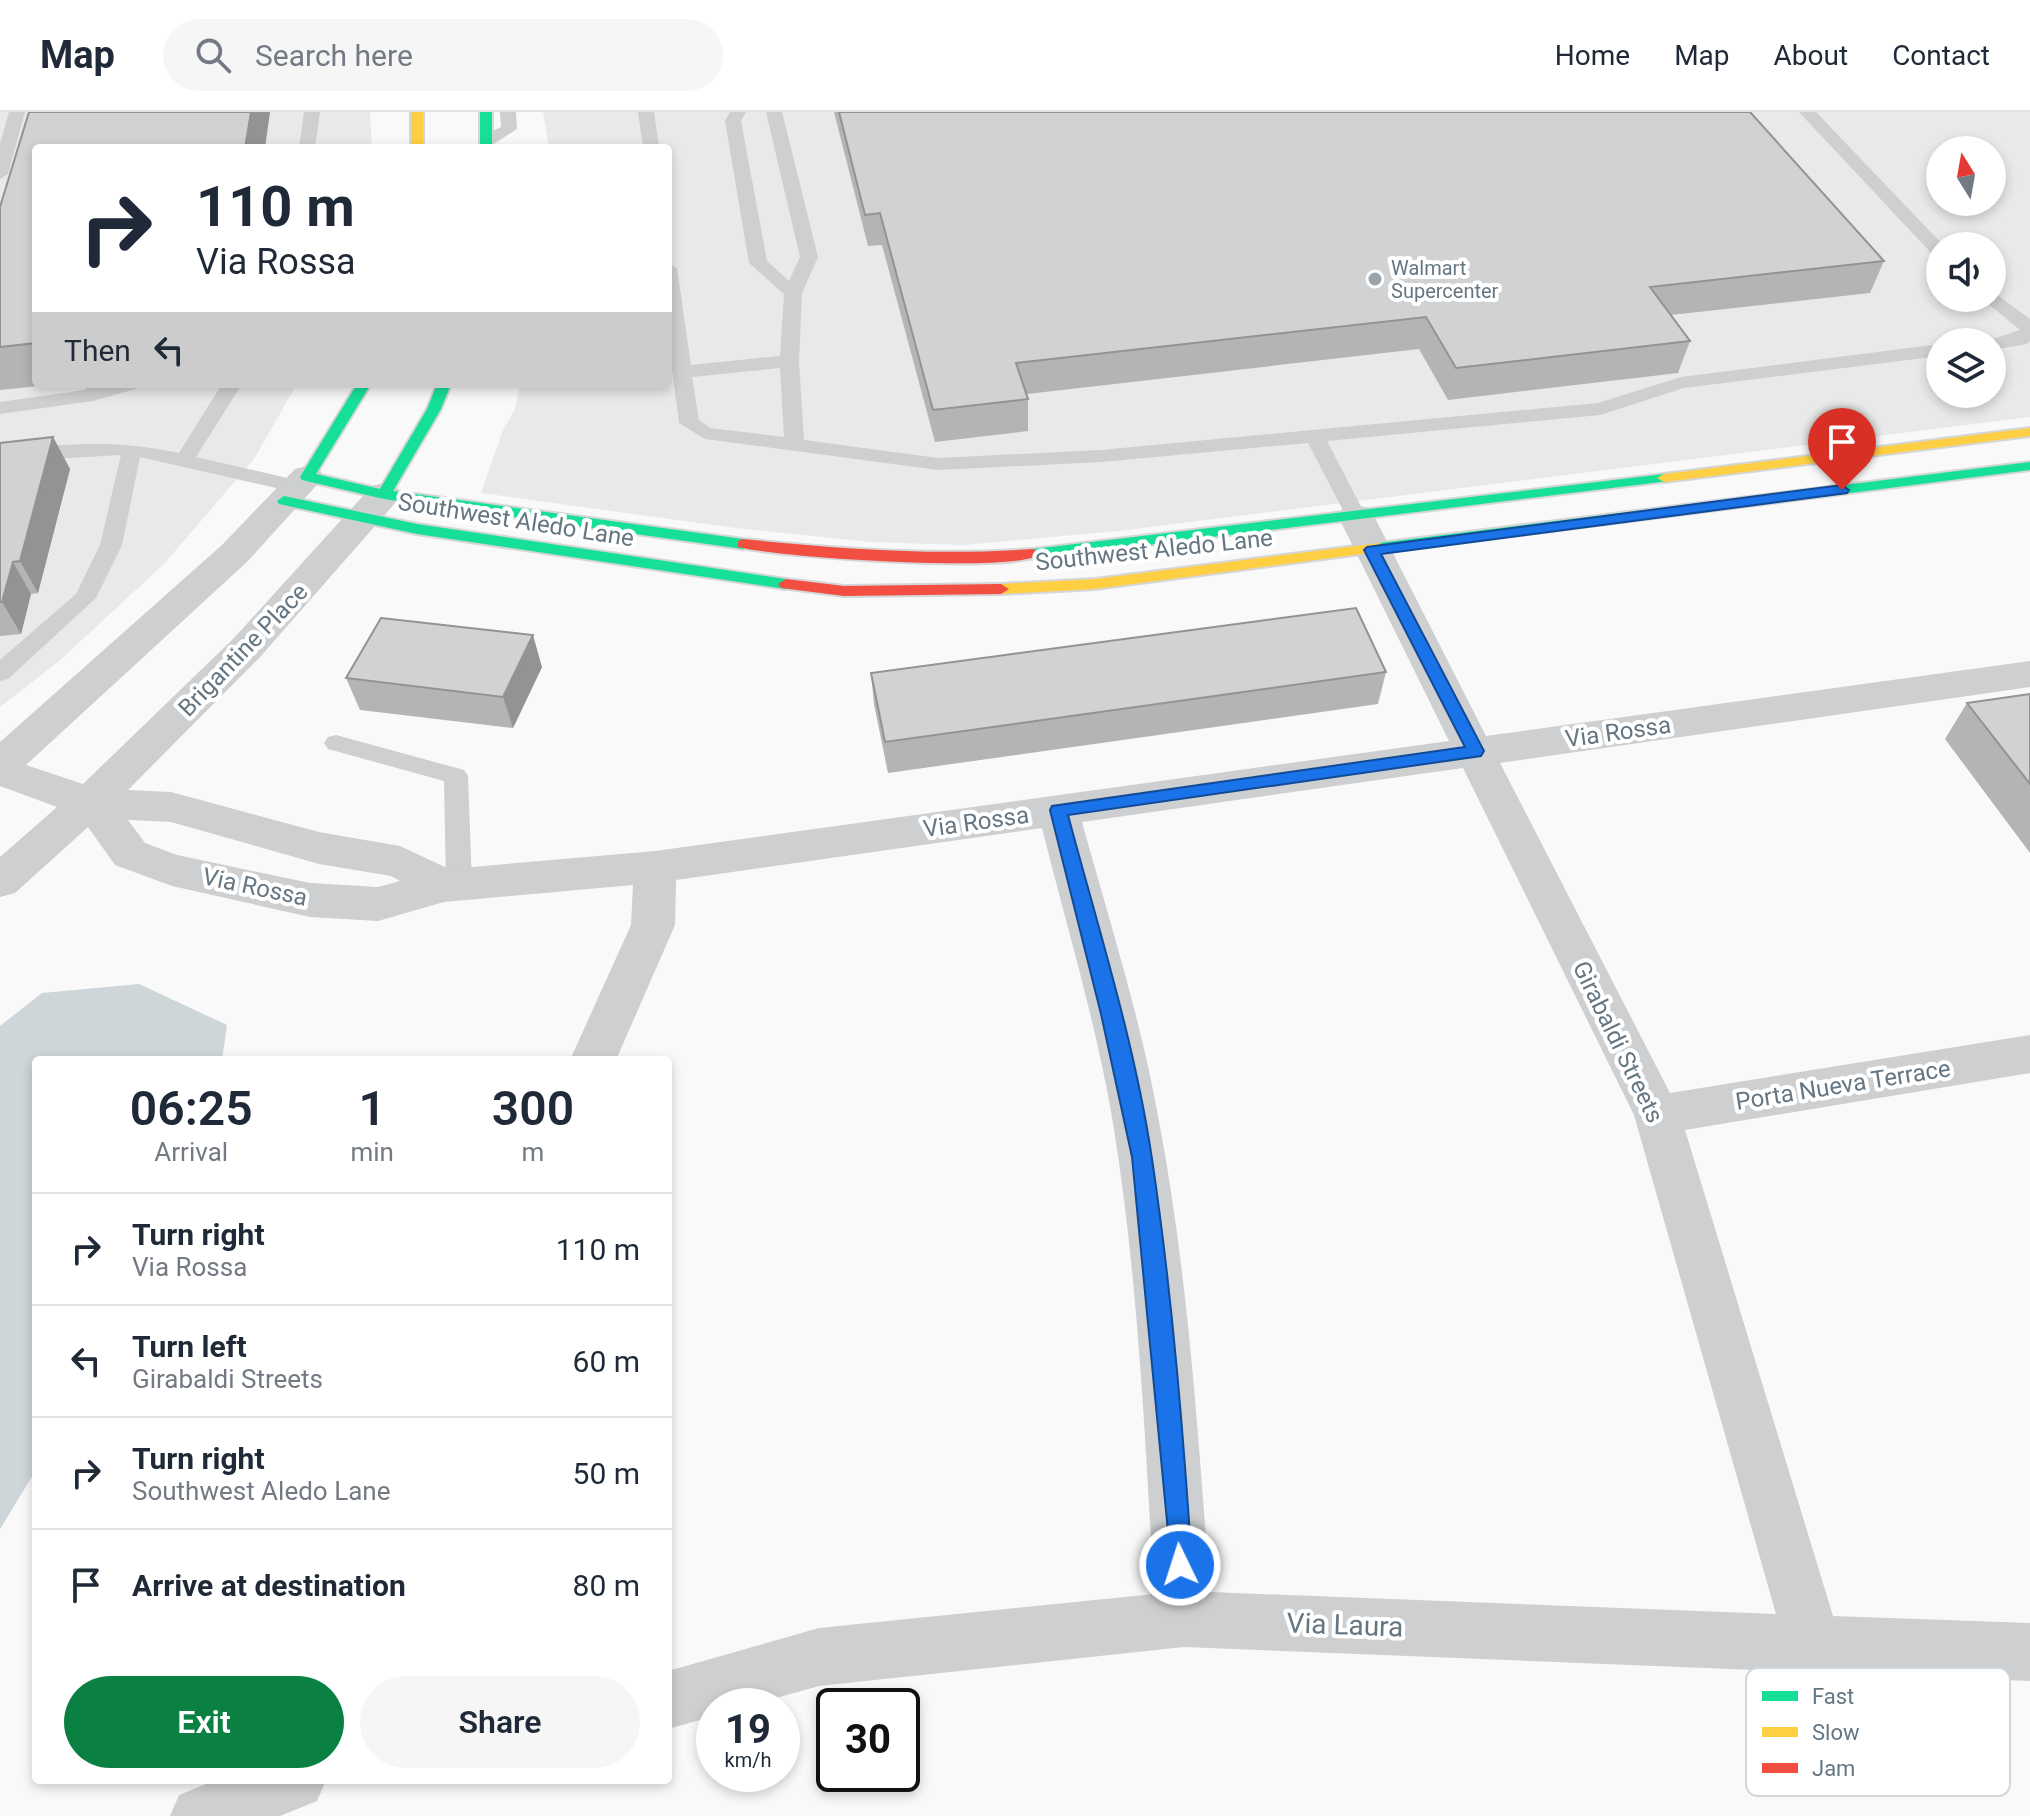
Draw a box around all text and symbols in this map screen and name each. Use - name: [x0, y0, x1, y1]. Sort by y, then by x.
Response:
- search box: [163, 19, 723, 91]
- text: Map: [40, 33, 115, 77]
- icon: search: [191, 33, 235, 77]
- text: Search here: [255, 38, 413, 73]
- text: Home: [1555, 39, 1630, 72]
- text: Map: [1674, 39, 1730, 72]
- text: About: [1774, 39, 1848, 72]
- text: Contact: [1892, 39, 1990, 72]
- north arrow: [1926, 136, 2006, 216]
- map controls: [1926, 136, 2006, 408]
- text: 110 m: [196, 174, 355, 240]
- icon: right: [64, 176, 168, 280]
- button: sound: [1926, 232, 2006, 312]
- text: Via Rossa: [196, 241, 356, 283]
- place label: Walmart Supercenter: [1391, 256, 1499, 303]
- marker: Walmart Supercenter: [1366, 270, 1384, 288]
- icon: left: [147, 328, 191, 372]
- button: layers: [1926, 328, 2006, 408]
- text: Then: [64, 333, 131, 368]
- pin: [1808, 408, 1876, 490]
- icon: arrive: [1820, 420, 1864, 464]
- street label: Southwest Aledo Lane: [396, 488, 636, 552]
- street label: Southwest Aledo Lane: [1034, 524, 1274, 576]
- street label: Brigantine Place: [173, 578, 313, 722]
- street label: Via Rossa: [1563, 711, 1673, 753]
- street label: Via Rossa: [921, 801, 1031, 843]
- street label: Via Rossa: [200, 862, 310, 912]
- street label: Girabaldi Streets: [1567, 957, 1669, 1127]
- street label: Porta Nueva Terrace: [1734, 1054, 1952, 1116]
- text: 06:25: [130, 1080, 253, 1137]
- text: 1: [359, 1080, 386, 1137]
- text: 300: [492, 1080, 574, 1137]
- text: Arrival: [154, 1137, 228, 1167]
- text: min: [350, 1137, 394, 1167]
- text: m: [522, 1137, 544, 1167]
- text: Turn right: [132, 1217, 265, 1252]
- icon: right: [64, 1227, 108, 1271]
- text: 110 m: [556, 1232, 640, 1267]
- text: Via Rossa: [132, 1252, 247, 1282]
- text: Turn left: [132, 1329, 247, 1364]
- icon: left: [64, 1339, 108, 1383]
- text: 60 m: [573, 1344, 640, 1379]
- text: Girabaldi Streets: [132, 1364, 323, 1394]
- text: Turn right: [132, 1441, 265, 1476]
- icon: right: [64, 1451, 108, 1495]
- text: 50 m: [573, 1456, 640, 1491]
- text: Southwest Aledo Lane: [132, 1476, 390, 1506]
- position arrow: [1138, 1523, 1222, 1607]
- icon: arrive: [64, 1563, 108, 1607]
- text: Arrive at destination: [132, 1568, 406, 1603]
- text: 80 m: [573, 1568, 640, 1603]
- street label: Via Laura: [1286, 1606, 1404, 1644]
- legend: [1746, 1668, 2010, 1796]
- button: Exit: [64, 1676, 344, 1768]
- button: Share: [360, 1676, 640, 1768]
- text: Fast: [1812, 1684, 1854, 1709]
- speed limit sign: 30: [816, 1688, 920, 1792]
- text: 19: [725, 1706, 771, 1753]
- text: Slow: [1812, 1720, 1860, 1745]
- text: km/h: [725, 1748, 771, 1772]
- text: Jam: [1812, 1756, 1855, 1781]

